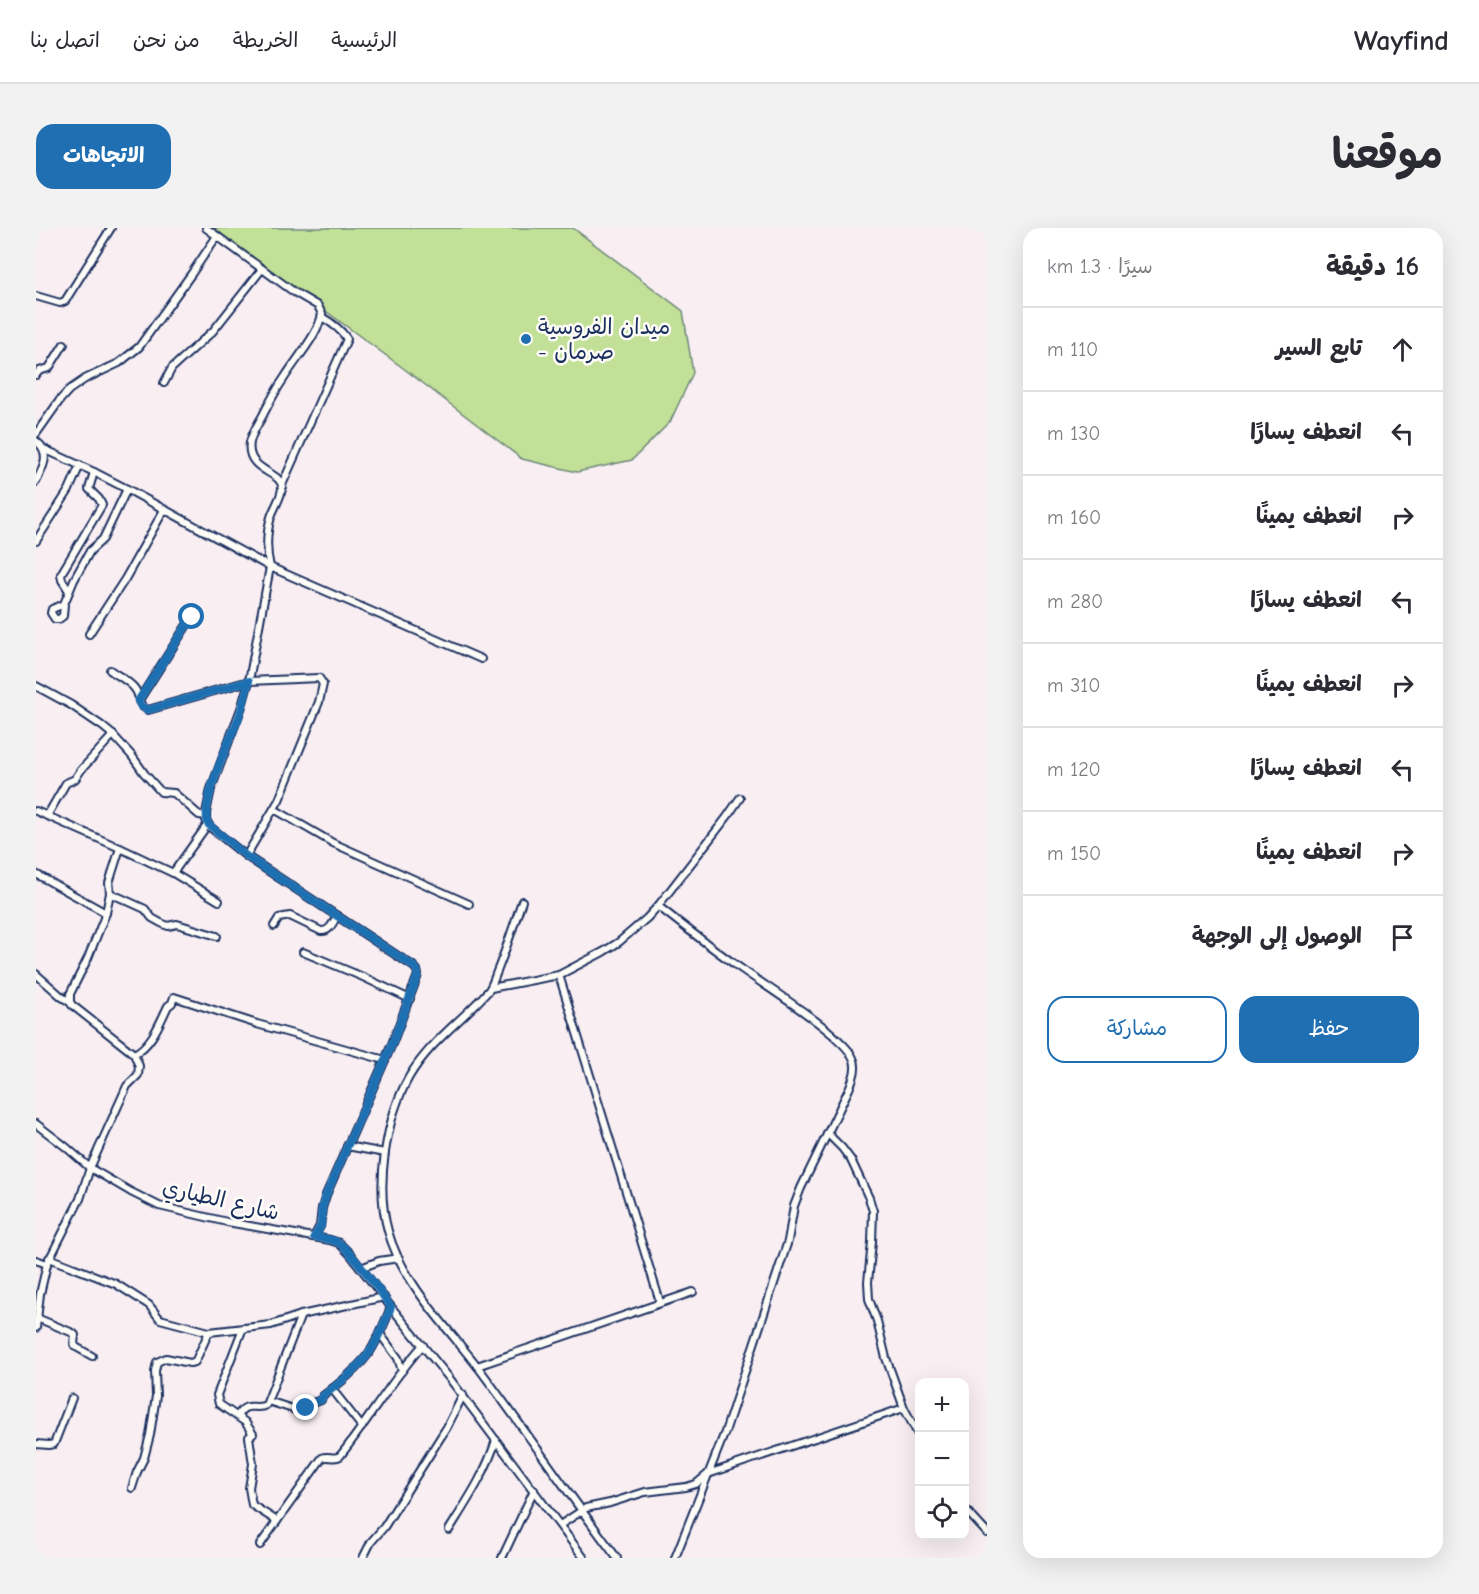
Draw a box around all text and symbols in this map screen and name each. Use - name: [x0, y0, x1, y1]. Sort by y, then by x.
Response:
- text: Wayfind: [1354, 25, 1449, 57]
- text: اتصل بنا: [30, 28, 100, 52]
- text: من نحن: [133, 28, 200, 52]
- text: الخريطة: [233, 28, 298, 52]
- text: الرئيسية: [331, 28, 397, 52]
- button: الاتجاهات: [36, 124, 171, 189]
- text: موقعنا: [1332, 130, 1443, 179]
- text: 16 دقيقة: [1326, 252, 1419, 282]
- text: سيرًا · 1.3 km: [1047, 255, 1153, 278]
- place label: ميدان الفروسية - صرمان: [538, 314, 670, 365]
- marker: ميدان الفروسية - صرمان: [519, 332, 533, 346]
- icon: ahead: [1386, 333, 1419, 366]
- text: تابع السير: [1276, 335, 1362, 361]
- text: 110 m: [1047, 338, 1098, 361]
- icon: left: [1386, 417, 1419, 450]
- text: انعطف يسارًا: [1250, 419, 1362, 445]
- text: 130 m: [1047, 422, 1100, 445]
- icon: right: [1386, 501, 1419, 534]
- text: انعطف يمينًا: [1256, 503, 1362, 529]
- text: 160 m: [1047, 506, 1101, 529]
- icon: left: [1386, 585, 1419, 618]
- text: انعطف يسارًا: [1250, 587, 1362, 613]
- text: 280 m: [1047, 590, 1103, 613]
- route start: [178, 603, 204, 629]
- icon: right: [1386, 669, 1419, 702]
- text: انعطف يمينًا: [1256, 671, 1362, 697]
- text: 310 m: [1047, 674, 1100, 697]
- icon: left: [1386, 753, 1419, 786]
- text: انعطف يسارًا: [1250, 755, 1362, 781]
- text: 120 m: [1047, 758, 1101, 781]
- icon: right: [1386, 837, 1419, 870]
- text: انعطف يمينًا: [1256, 839, 1362, 865]
- text: 150 m: [1047, 842, 1101, 865]
- icon: arrive: [1386, 921, 1419, 954]
- text: الوصول إلى الوجهة: [1192, 923, 1362, 949]
- button: مشاركة: [1047, 996, 1227, 1063]
- button: حفظ: [1239, 996, 1419, 1063]
- street label: شارع الطياري: [159, 1174, 282, 1229]
- map controls: [915, 1378, 969, 1540]
- button: +: [915, 1378, 969, 1432]
- route end: [292, 1394, 318, 1420]
- button: −: [915, 1432, 969, 1486]
- button: locate: [915, 1486, 969, 1540]

